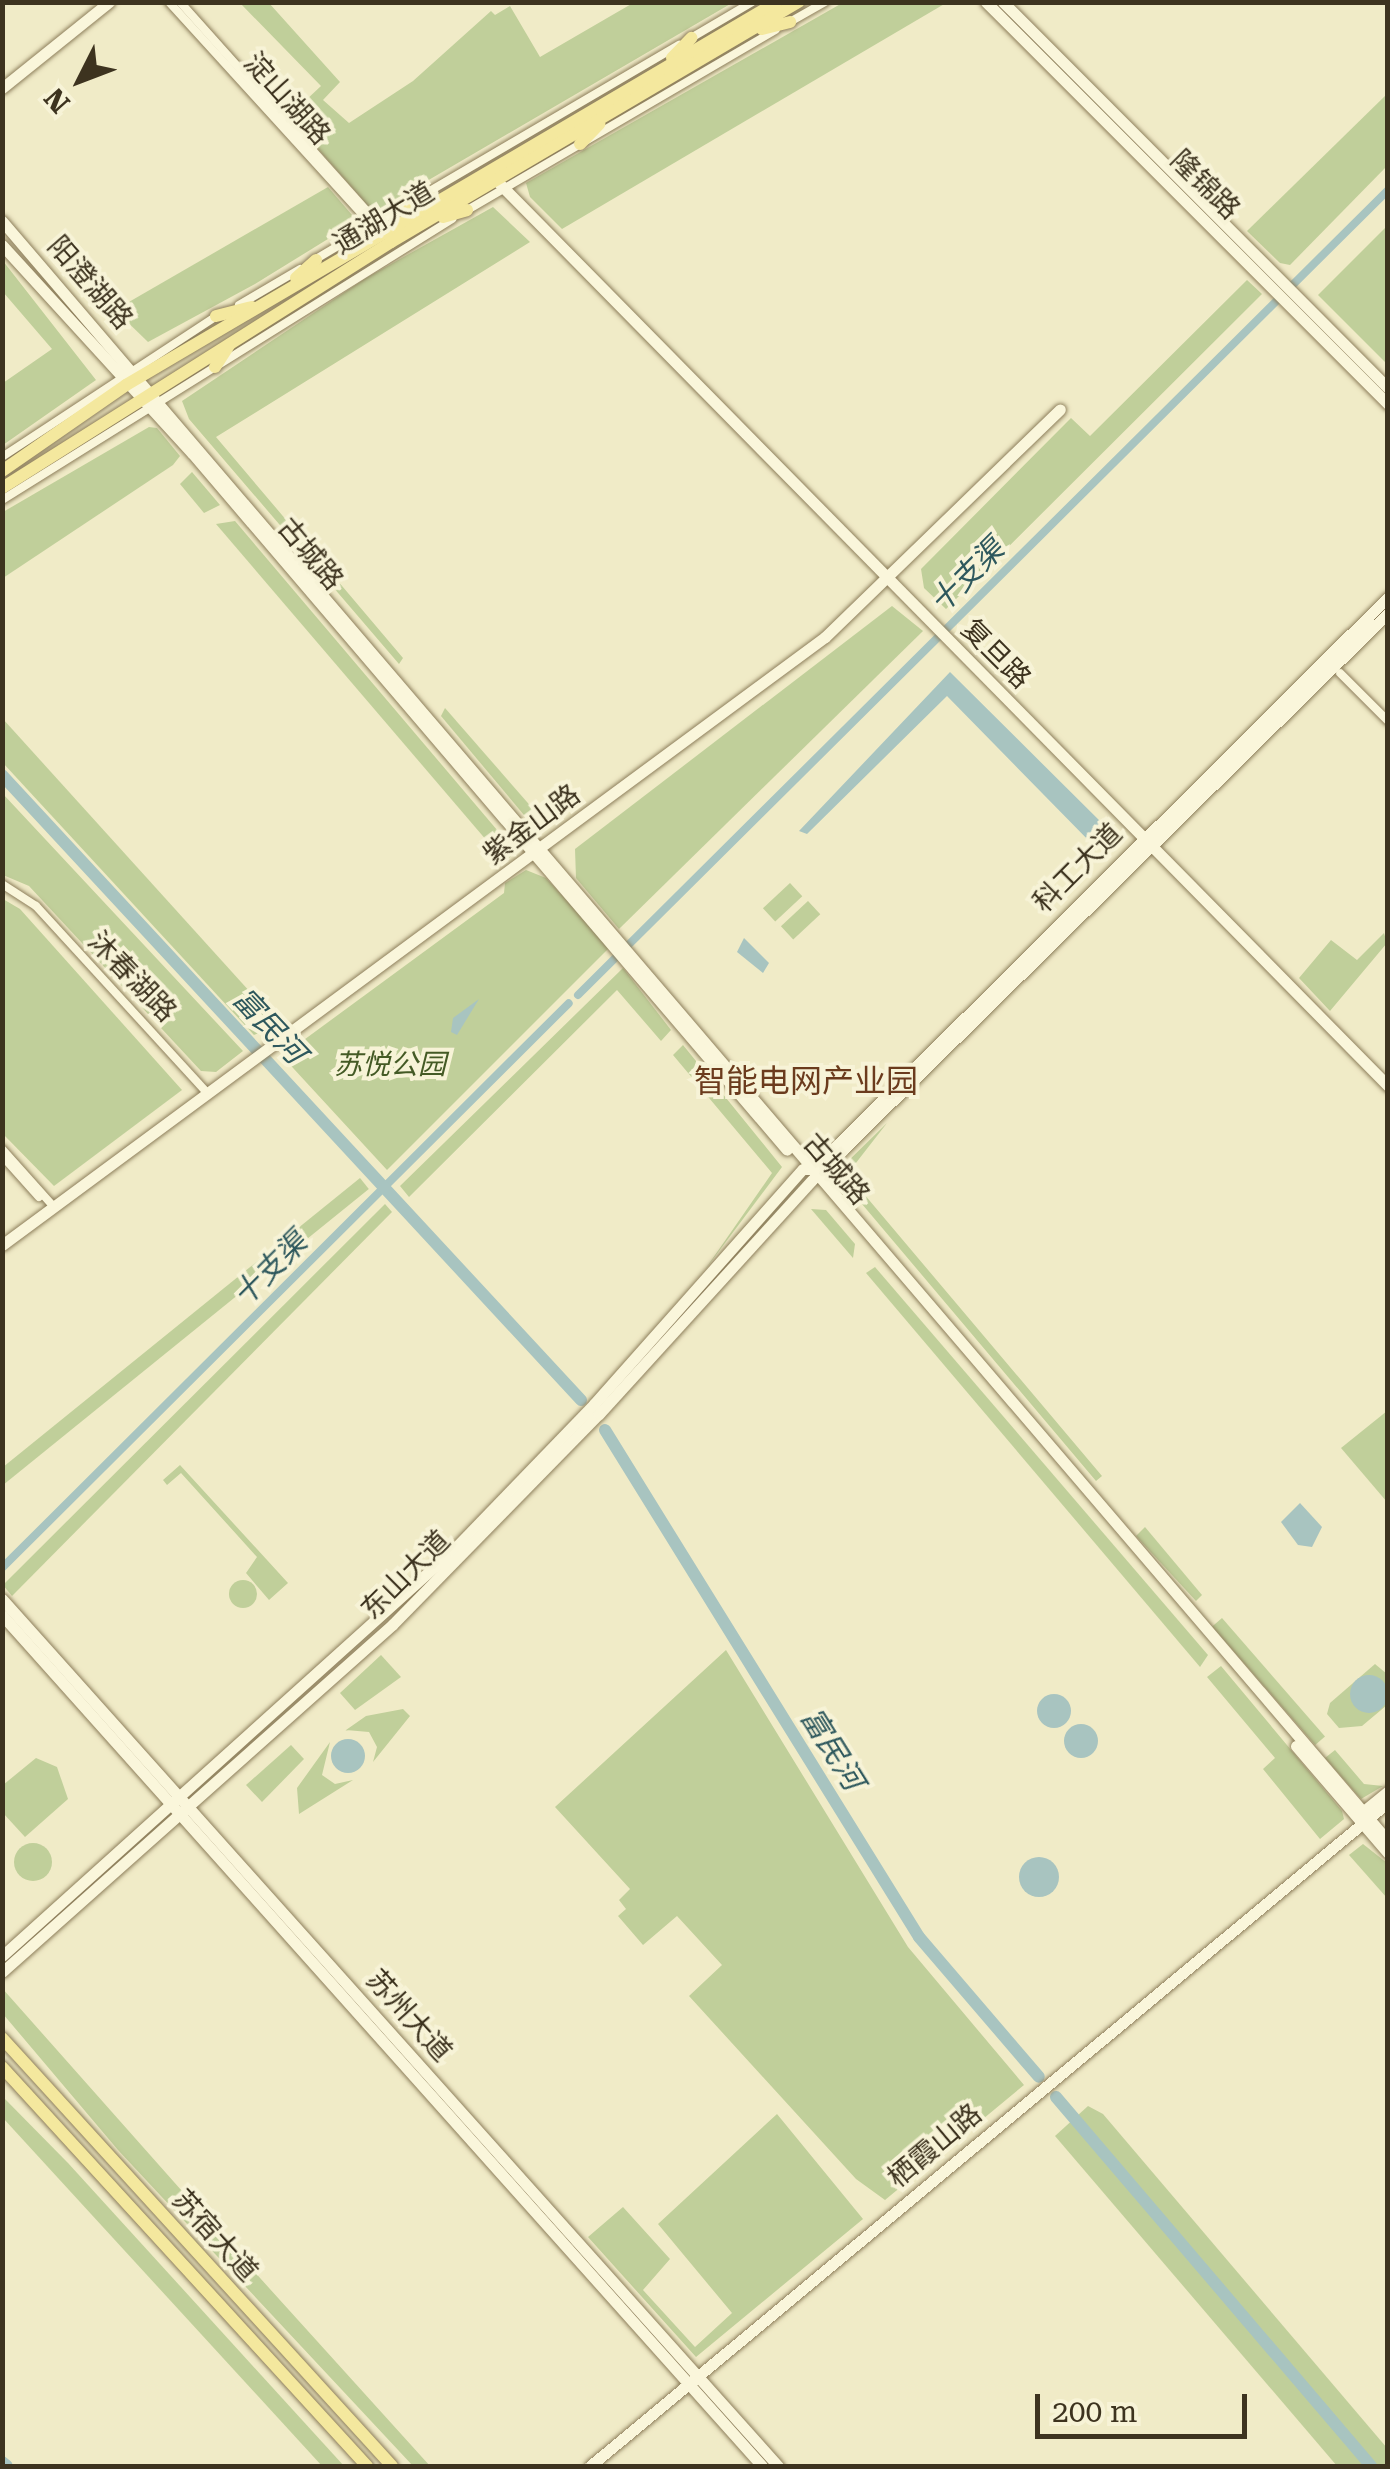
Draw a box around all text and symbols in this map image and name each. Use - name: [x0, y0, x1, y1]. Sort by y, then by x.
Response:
- north arrow: [30, 30, 130, 130]
- street label: 淀山湖路: [237, 46, 337, 152]
- text: N: [38, 81, 77, 119]
- street label: 隆锦路: [1163, 143, 1247, 227]
- street label: 通湖大道: [327, 175, 441, 261]
- street label: 阳澄湖路: [41, 230, 139, 336]
- street label: 古城路: [270, 511, 350, 597]
- water label: 十支渠: [922, 531, 1012, 621]
- street label: 复旦路: [954, 612, 1038, 696]
- street label: 紫金山路: [477, 778, 587, 872]
- street label: 科工大道: [1027, 817, 1129, 919]
- street label: 沐春湖路: [81, 925, 183, 1029]
- water label: 富民河: [225, 981, 313, 1071]
- park label: 苏悦公园: [334, 1048, 446, 1082]
- district label: 智能电网产业园: [694, 1062, 918, 1100]
- street label: 古城路: [796, 1126, 876, 1212]
- water label: 十支渠: [225, 1224, 315, 1314]
- street label: 东山大道: [355, 1524, 457, 1626]
- water label: 富民河: [793, 1701, 871, 1797]
- street label: 苏州大道: [359, 1963, 459, 2069]
- street label: 栖霞山路: [881, 2097, 989, 2195]
- street label: 苏宿大道: [165, 2183, 265, 2289]
- scale bar: [1040, 2374, 1252, 2436]
- text: 200 m: [1052, 2394, 1137, 2429]

